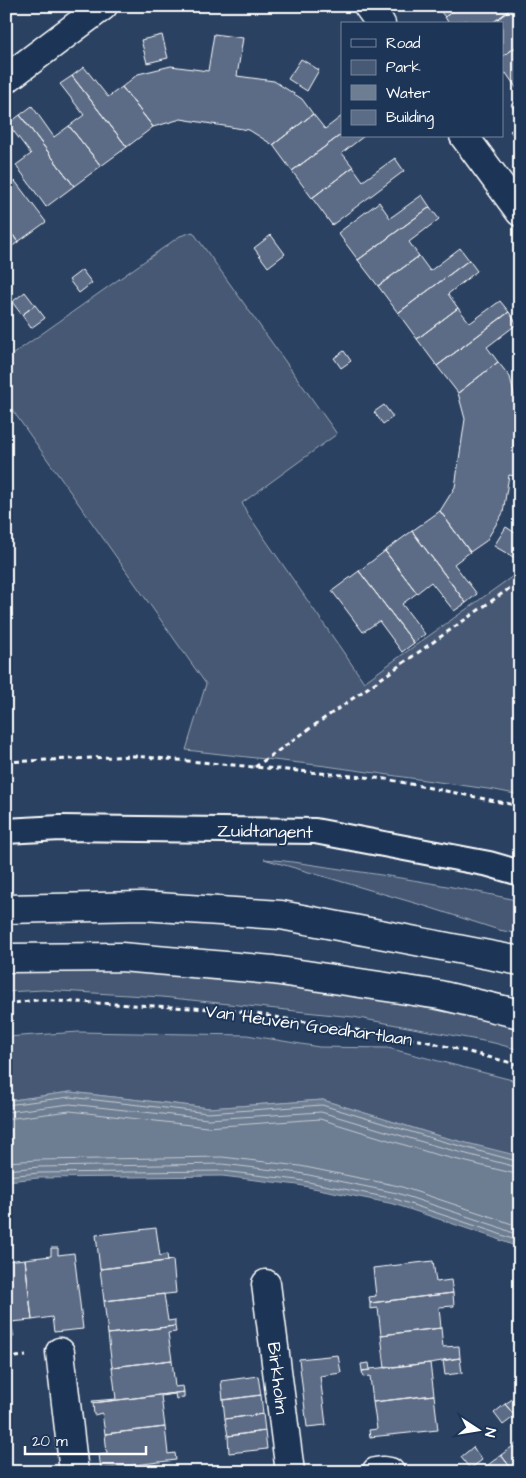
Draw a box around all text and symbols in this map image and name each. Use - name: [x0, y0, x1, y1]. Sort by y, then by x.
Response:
- legend: [341, 22, 504, 138]
- text: Road: [386, 33, 421, 54]
- text: Park: [386, 57, 421, 78]
- text: Water: [386, 83, 430, 104]
- text: Building: [386, 107, 434, 129]
- street label: Zuidtangent: [217, 818, 314, 846]
- street label: Van Heuven Goedhartlaan: [204, 999, 414, 1052]
- street label: Birkholm: [261, 1341, 294, 1416]
- north arrow: [454, 1406, 504, 1456]
- scale bar: [25, 1423, 146, 1455]
- text: N: [479, 1426, 500, 1439]
- text: 20 m: [32, 1431, 68, 1452]

